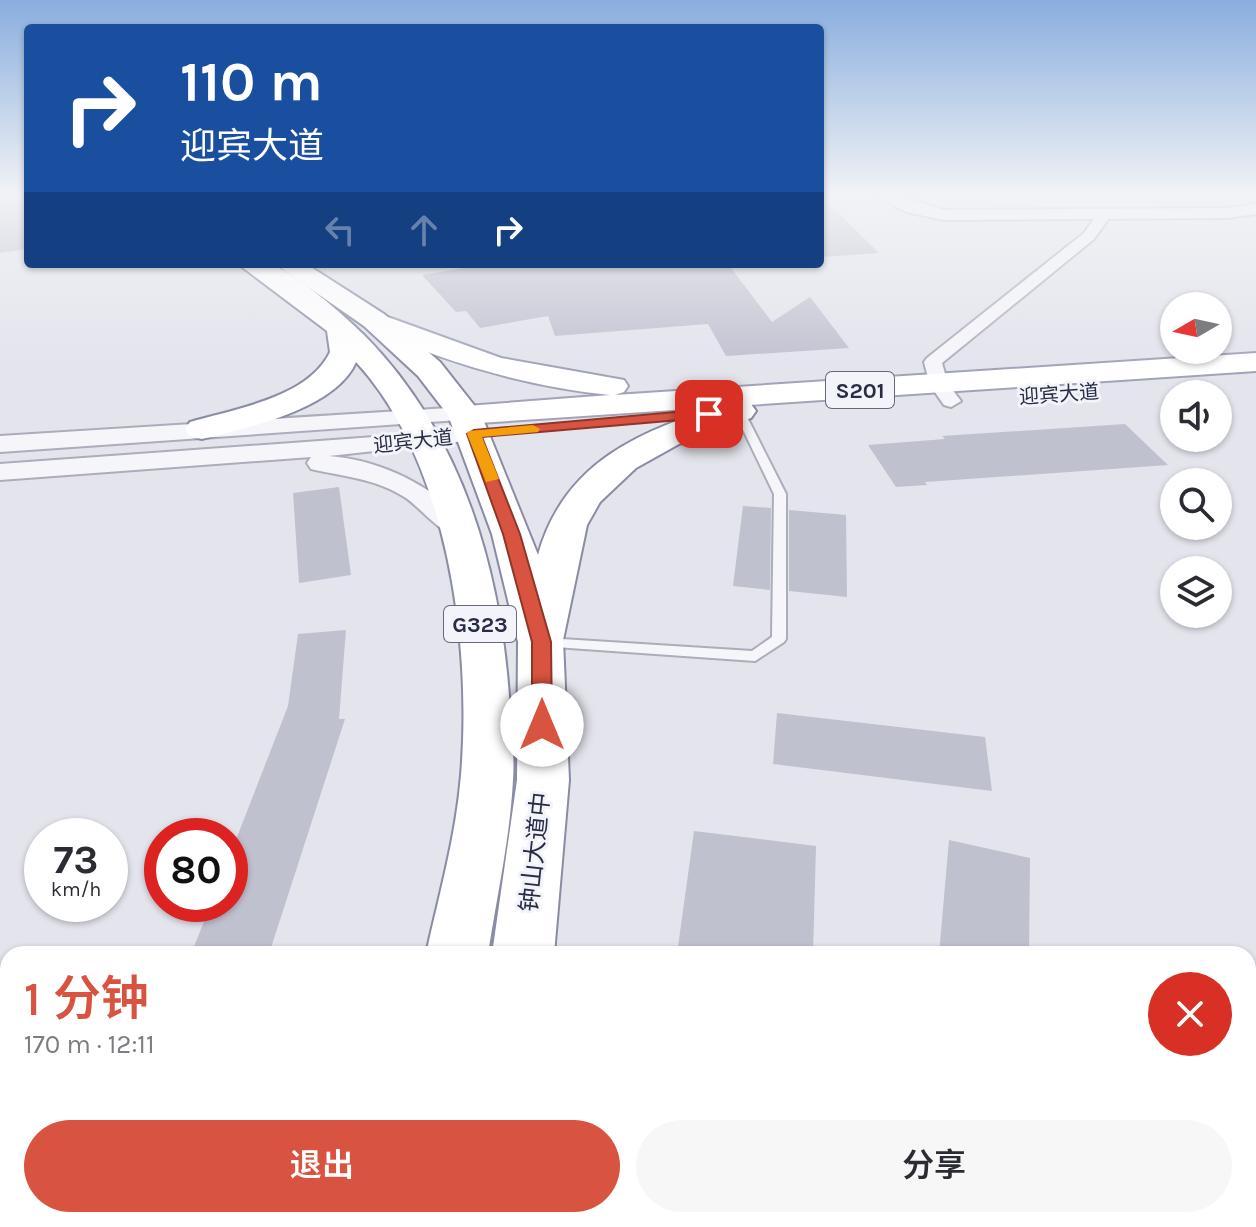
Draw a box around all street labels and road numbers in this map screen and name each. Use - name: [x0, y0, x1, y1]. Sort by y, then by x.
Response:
- road number: S201: [826, 372, 894, 408]
- street label: 迎宾大道: [1018, 380, 1100, 409]
- street label: 迎宾大道: [372, 426, 454, 457]
- road number: G323: [444, 606, 516, 642]
- street label: 钟山大道中: [515, 791, 555, 913]

